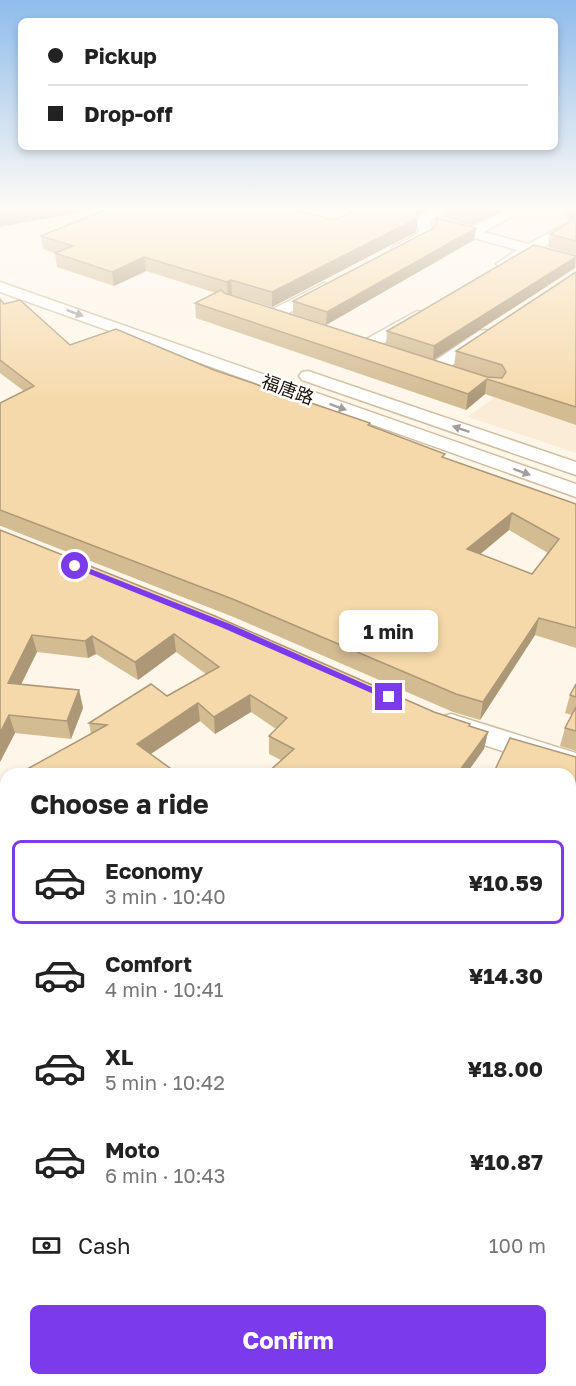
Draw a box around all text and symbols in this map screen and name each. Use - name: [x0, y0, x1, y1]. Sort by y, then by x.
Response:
- text: Pickup: [84, 42, 157, 69]
- text: Drop-off: [84, 100, 173, 127]
- one-way arrow: [66, 309, 84, 319]
- street label: 福唐路: [259, 369, 317, 409]
- one-way arrow: [329, 402, 347, 412]
- one-way arrow: [452, 424, 470, 434]
- one-way arrow: [513, 467, 531, 477]
- route start: [61, 552, 88, 579]
- callout: 1 min: [340, 610, 438, 652]
- text: 1 min: [363, 619, 414, 643]
- route end: [375, 683, 402, 710]
- text: Choose a ride: [30, 788, 209, 820]
- icon: car: [33, 855, 87, 909]
- text: Economy: [105, 857, 203, 884]
- text: ¥10.59: [468, 869, 543, 896]
- text: 3 min · 10:40: [105, 884, 226, 908]
- icon: car: [33, 948, 87, 1002]
- text: Comfort: [105, 950, 192, 977]
- text: ¥14.30: [469, 962, 543, 989]
- text: 4 min · 10:41: [105, 977, 224, 1001]
- icon: car: [33, 1041, 87, 1095]
- text: XL: [105, 1043, 133, 1070]
- text: ¥18.00: [467, 1055, 543, 1082]
- text: 5 min · 10:42: [105, 1070, 225, 1094]
- icon: car: [33, 1134, 87, 1188]
- text: Moto: [105, 1136, 160, 1163]
- text: ¥10.87: [470, 1148, 543, 1175]
- text: 6 min · 10:43: [105, 1163, 225, 1187]
- icon: cash: [30, 1229, 63, 1262]
- text: Cash: [78, 1232, 131, 1259]
- text: 100 m: [489, 1233, 546, 1257]
- button: Confirm: [30, 1305, 546, 1374]

